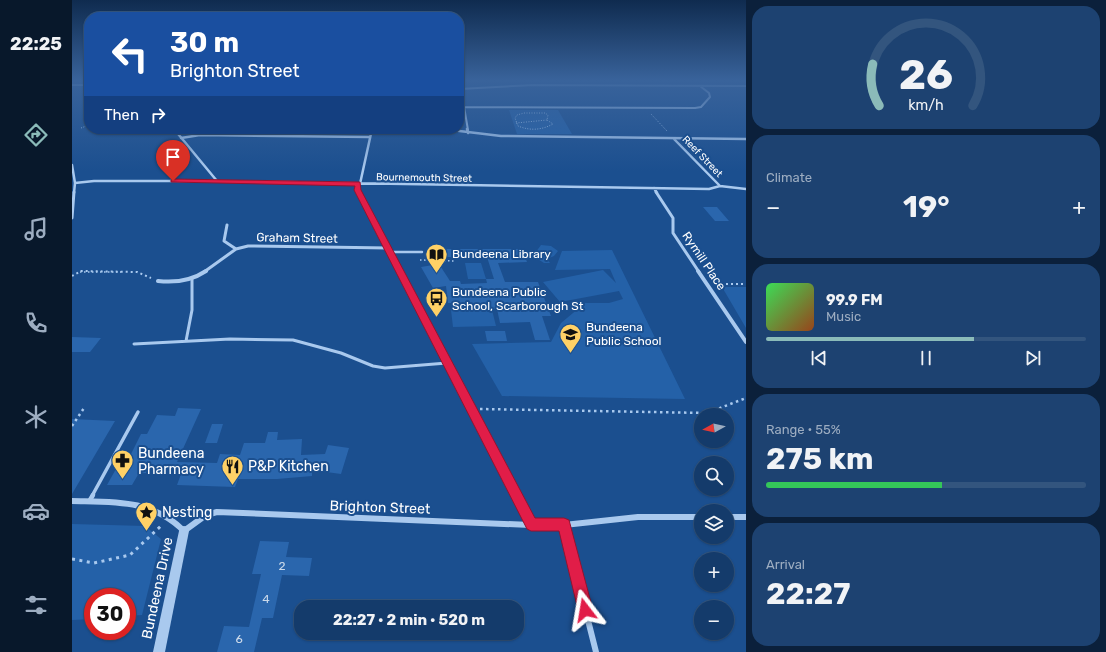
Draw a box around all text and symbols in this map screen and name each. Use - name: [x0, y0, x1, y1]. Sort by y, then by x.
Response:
- text: 30 m: [170, 26, 239, 59]
- icon: left: [104, 28, 156, 80]
- text: 22:25: [10, 33, 62, 55]
- text: 26: [899, 49, 953, 98]
- text: Brighton Street: [170, 60, 300, 82]
- text: km/h: [908, 96, 944, 113]
- icon: right: [147, 104, 169, 126]
- text: Then: [104, 106, 139, 124]
- icon: directions: [22, 121, 50, 149]
- street label: Reef Street: [680, 134, 725, 180]
- pin: [156, 140, 190, 181]
- icon: arrive: [162, 146, 184, 168]
- text: Climate: [766, 170, 812, 185]
- street label: Bournemouth Street: [376, 171, 472, 185]
- text: 19°: [903, 189, 950, 225]
- text: −: [766, 194, 780, 221]
- text: +: [1072, 194, 1086, 221]
- icon: music: [22, 215, 50, 243]
- street label: Rymill Place: [679, 229, 729, 293]
- street label: Graham Street: [256, 230, 338, 246]
- library icon: Bundeena Library: [423, 241, 449, 274]
- place label: Bundeena Library: [452, 247, 551, 261]
- place label: Bundeena Public School, Scarborough St: [452, 285, 584, 313]
- bus stop icon: Bundeena Public School, Scarborough St: [423, 286, 449, 319]
- text: 99.9 FM: [826, 291, 883, 309]
- icon: phone: [22, 309, 50, 337]
- text: Music: [826, 309, 861, 324]
- place label: Bundeena Public School: [586, 320, 662, 348]
- school or university icon: Bundeena Public School: [557, 321, 583, 354]
- icon: previous: [808, 347, 830, 369]
- icon: pause: [915, 347, 937, 369]
- icon: next: [1022, 347, 1044, 369]
- icon: climate: [22, 403, 50, 431]
- north arrow: [694, 408, 734, 448]
- map controls: [694, 408, 734, 640]
- text: Range · 55%: [766, 422, 841, 437]
- text: 275 km: [766, 441, 874, 477]
- place label: Bundeena Pharmacy: [138, 445, 205, 478]
- pharmacy icon: Bundeena Pharmacy: [109, 448, 135, 481]
- restaurant icon: P&P Kitchen: [219, 453, 245, 486]
- button: search: [694, 456, 734, 496]
- place label: P&P Kitchen: [248, 458, 329, 475]
- icon: car: [22, 497, 50, 525]
- street label: Brighton Street: [329, 497, 431, 518]
- place icon: Nesting: [134, 499, 160, 532]
- place label: Nesting: [162, 504, 212, 521]
- button: layers: [694, 504, 734, 544]
- street label: Bundeena Drive: [138, 536, 177, 641]
- button: +: [694, 552, 734, 592]
- text: Arrival: [766, 557, 805, 572]
- house number: 2: [278, 559, 286, 573]
- text: 22:27: [766, 576, 850, 612]
- speed limit sign: 30: [84, 588, 136, 640]
- position arrow: [564, 589, 606, 631]
- icon: filters: [22, 591, 50, 619]
- house number: 4: [262, 592, 270, 606]
- button: −: [694, 600, 734, 640]
- text: 22:27 · 2 min · 520 m: [333, 611, 485, 629]
- house number: 6: [235, 632, 243, 646]

